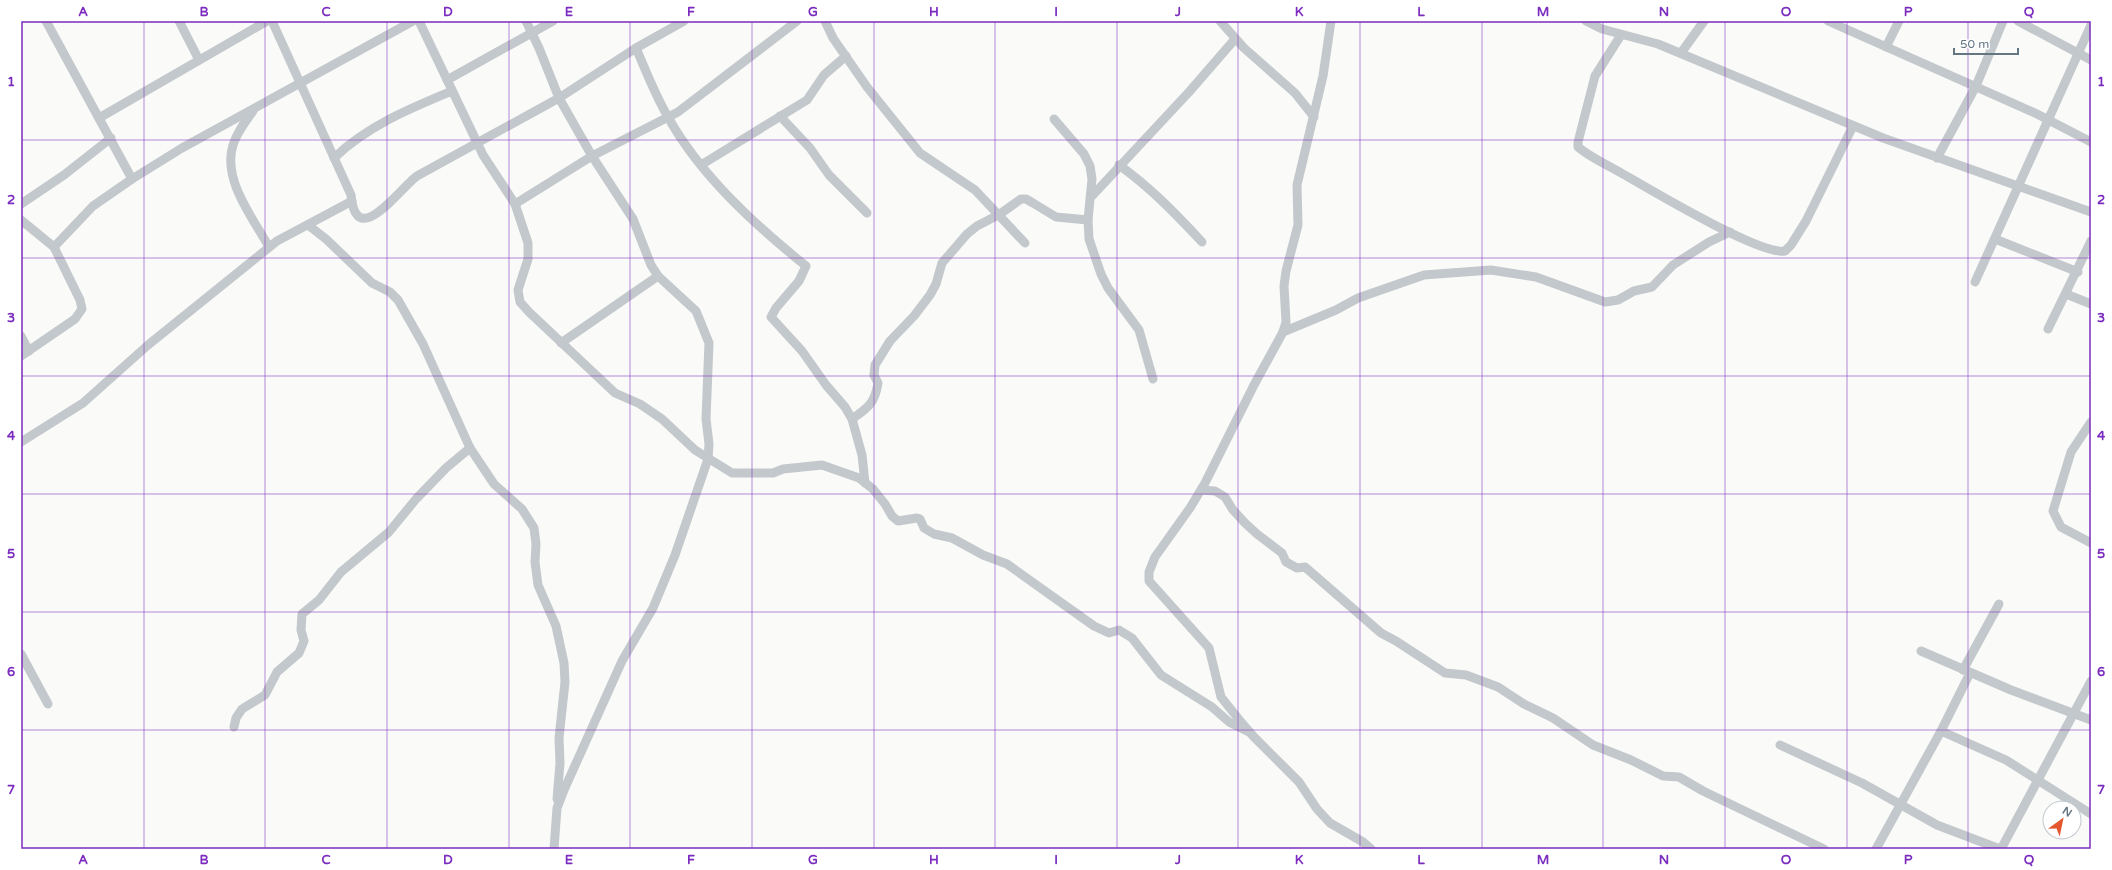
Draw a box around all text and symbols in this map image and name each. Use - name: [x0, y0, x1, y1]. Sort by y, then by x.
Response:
- text: A: [78, 4, 88, 20]
- text: B: [199, 4, 209, 20]
- text: C: [321, 4, 331, 20]
- text: D: [443, 4, 453, 20]
- text: E: [565, 4, 573, 20]
- text: F: [687, 4, 695, 20]
- text: G: [808, 4, 818, 20]
- text: H: [929, 4, 939, 20]
- text: I: [1054, 4, 1058, 20]
- text: J: [1174, 4, 1181, 20]
- text: K: [1295, 4, 1304, 20]
- text: L: [1417, 4, 1425, 20]
- text: M: [1537, 4, 1549, 20]
- text: N: [1659, 4, 1669, 20]
- text: O: [1781, 4, 1792, 20]
- text: P: [1904, 4, 1913, 20]
- text: Q: [2024, 4, 2035, 20]
- scale bar: [1954, 30, 2018, 56]
- text: 50 m: [1960, 37, 1989, 51]
- text: 1: [7, 74, 15, 90]
- text: 1: [2097, 74, 2105, 90]
- text: 2: [7, 192, 15, 208]
- text: 2: [2097, 192, 2105, 208]
- text: 3: [7, 310, 15, 326]
- text: 3: [2097, 310, 2105, 326]
- text: 4: [7, 428, 16, 444]
- text: 4: [2097, 428, 2106, 444]
- text: 5: [7, 546, 15, 562]
- text: 5: [2097, 546, 2105, 562]
- text: 6: [7, 664, 15, 680]
- text: 6: [2097, 664, 2105, 680]
- text: 7: [7, 782, 15, 798]
- text: 7: [2097, 782, 2105, 798]
- north arrow: [2042, 800, 2082, 840]
- text: N: [2060, 804, 2074, 820]
- text: A: [78, 852, 88, 868]
- text: B: [199, 852, 209, 868]
- text: C: [321, 852, 331, 868]
- text: D: [443, 852, 453, 868]
- text: E: [565, 852, 573, 868]
- text: F: [687, 852, 695, 868]
- text: G: [808, 852, 818, 868]
- text: H: [929, 852, 939, 868]
- text: I: [1054, 852, 1058, 868]
- text: J: [1174, 852, 1181, 868]
- text: K: [1295, 852, 1304, 868]
- text: L: [1417, 852, 1425, 868]
- text: M: [1537, 852, 1549, 868]
- text: N: [1659, 852, 1669, 868]
- text: O: [1781, 852, 1792, 868]
- text: P: [1904, 852, 1913, 868]
- text: Q: [2024, 852, 2035, 868]

